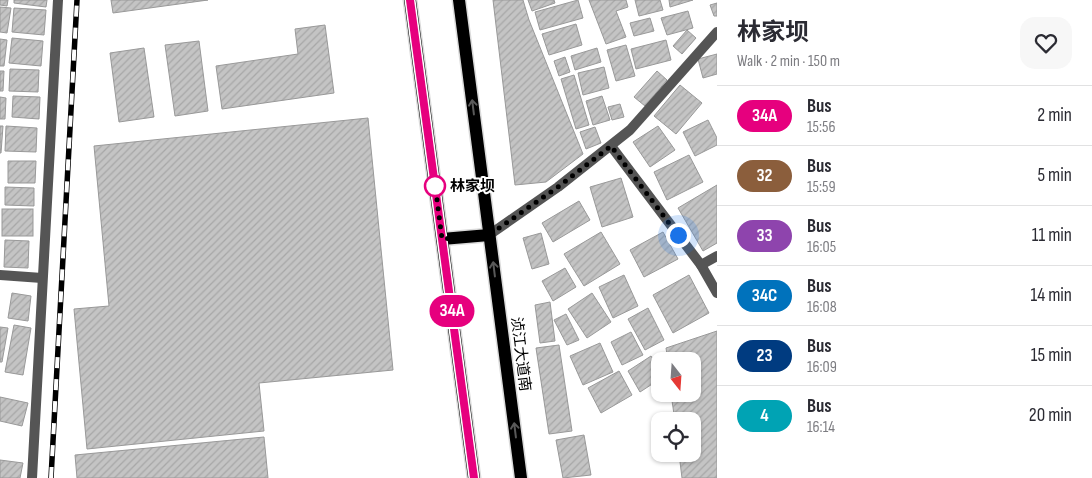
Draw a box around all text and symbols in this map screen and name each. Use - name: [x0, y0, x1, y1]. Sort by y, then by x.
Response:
- button: heart: [1020, 17, 1072, 69]
- text: 林家坝: [737, 18, 809, 47]
- text: Walk · 2 min · 150 m: [737, 52, 840, 71]
- text: Bus: [807, 95, 832, 118]
- one-way arrow: [467, 100, 477, 116]
- text: 2 min: [1037, 104, 1072, 127]
- text: 34A: [752, 105, 777, 126]
- text: 15:56: [807, 118, 835, 137]
- text: Bus: [807, 155, 832, 178]
- text: 5 min: [1037, 164, 1072, 187]
- text: 32: [757, 165, 772, 186]
- marker: 林家坝: [424, 175, 446, 197]
- place label: 林家坝: [450, 177, 495, 196]
- text: 15:59: [807, 178, 836, 197]
- text: Bus: [807, 215, 832, 238]
- your location: [666, 223, 691, 248]
- text: 11 min: [1032, 224, 1072, 247]
- text: 33: [756, 225, 773, 246]
- text: 16:05: [807, 238, 836, 257]
- one-way arrow: [489, 261, 499, 277]
- text: Bus: [807, 275, 832, 298]
- text: 14 min: [1031, 284, 1072, 307]
- text: 34C: [752, 285, 777, 306]
- line badge: 34A: [423, 295, 481, 327]
- text: 16:08: [807, 298, 837, 317]
- text: 34A: [439, 300, 465, 321]
- street label: 浈江大道南: [507, 316, 535, 392]
- text: Bus: [807, 335, 832, 358]
- text: 15 min: [1031, 344, 1072, 367]
- text: 23: [757, 345, 772, 366]
- north arrow: [651, 352, 701, 402]
- map controls: [651, 352, 701, 462]
- text: 16:09: [807, 358, 837, 377]
- text: Bus: [807, 395, 832, 418]
- text: 20 min: [1029, 404, 1072, 427]
- text: 4: [760, 405, 769, 426]
- button: locate: [651, 412, 701, 462]
- text: 16:14: [807, 418, 835, 437]
- one-way arrow: [510, 422, 520, 438]

